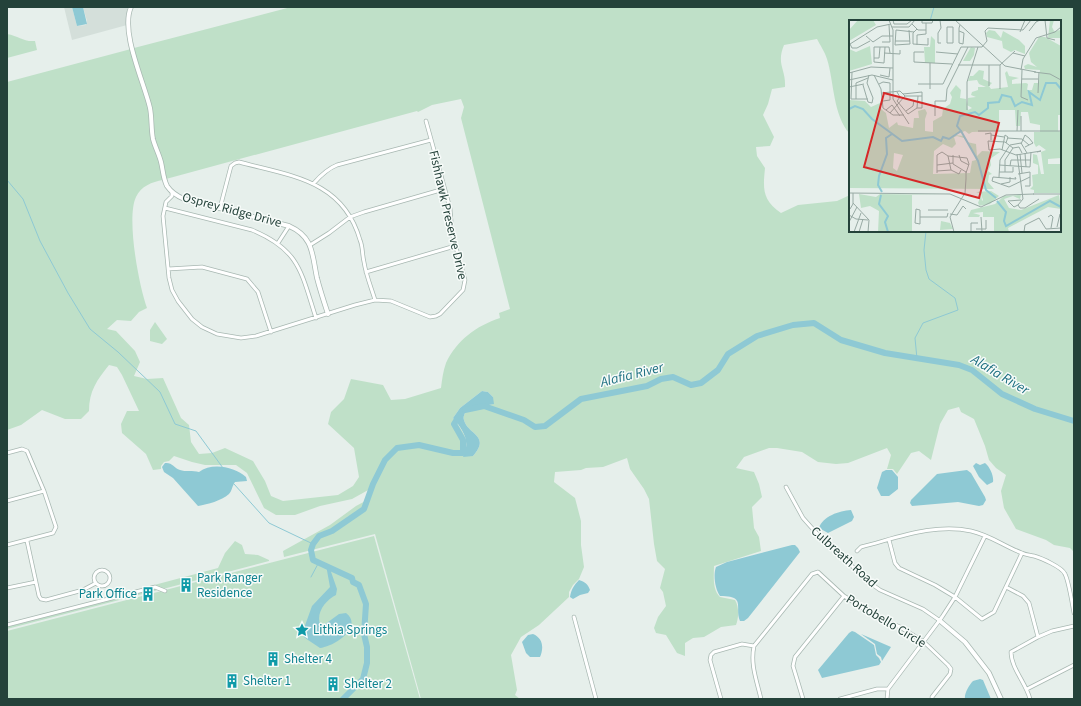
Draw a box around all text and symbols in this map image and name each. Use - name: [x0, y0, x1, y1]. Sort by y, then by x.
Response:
- inset map: [849, 20, 1061, 232]
- street label: Fishhawk Preserve Drive: [424, 149, 472, 281]
- street label: Osprey Ridge Drive: [180, 188, 284, 232]
- water label: Alafia River: [966, 349, 1034, 401]
- water label: Alafia River: [597, 357, 667, 393]
- street label: Culbreath Road: [807, 522, 881, 592]
- place label: Park Ranger Residence: [197, 569, 263, 602]
- building icon: Park Ranger Residence: [178, 577, 194, 593]
- place label: Park Office: [79, 585, 137, 603]
- building icon: Park Office: [140, 586, 156, 602]
- street label: Portobello Circle: [843, 590, 929, 652]
- place label: Lithia Springs: [313, 621, 388, 639]
- place icon: Lithia Springs: [294, 622, 310, 638]
- place label: Shelter 4: [284, 650, 333, 668]
- building icon: Shelter 4: [265, 651, 281, 667]
- place label: Shelter 1: [243, 672, 291, 690]
- building icon: Shelter 1: [224, 673, 240, 689]
- place label: Shelter 2: [344, 675, 392, 693]
- building icon: Shelter 2: [325, 676, 341, 692]

